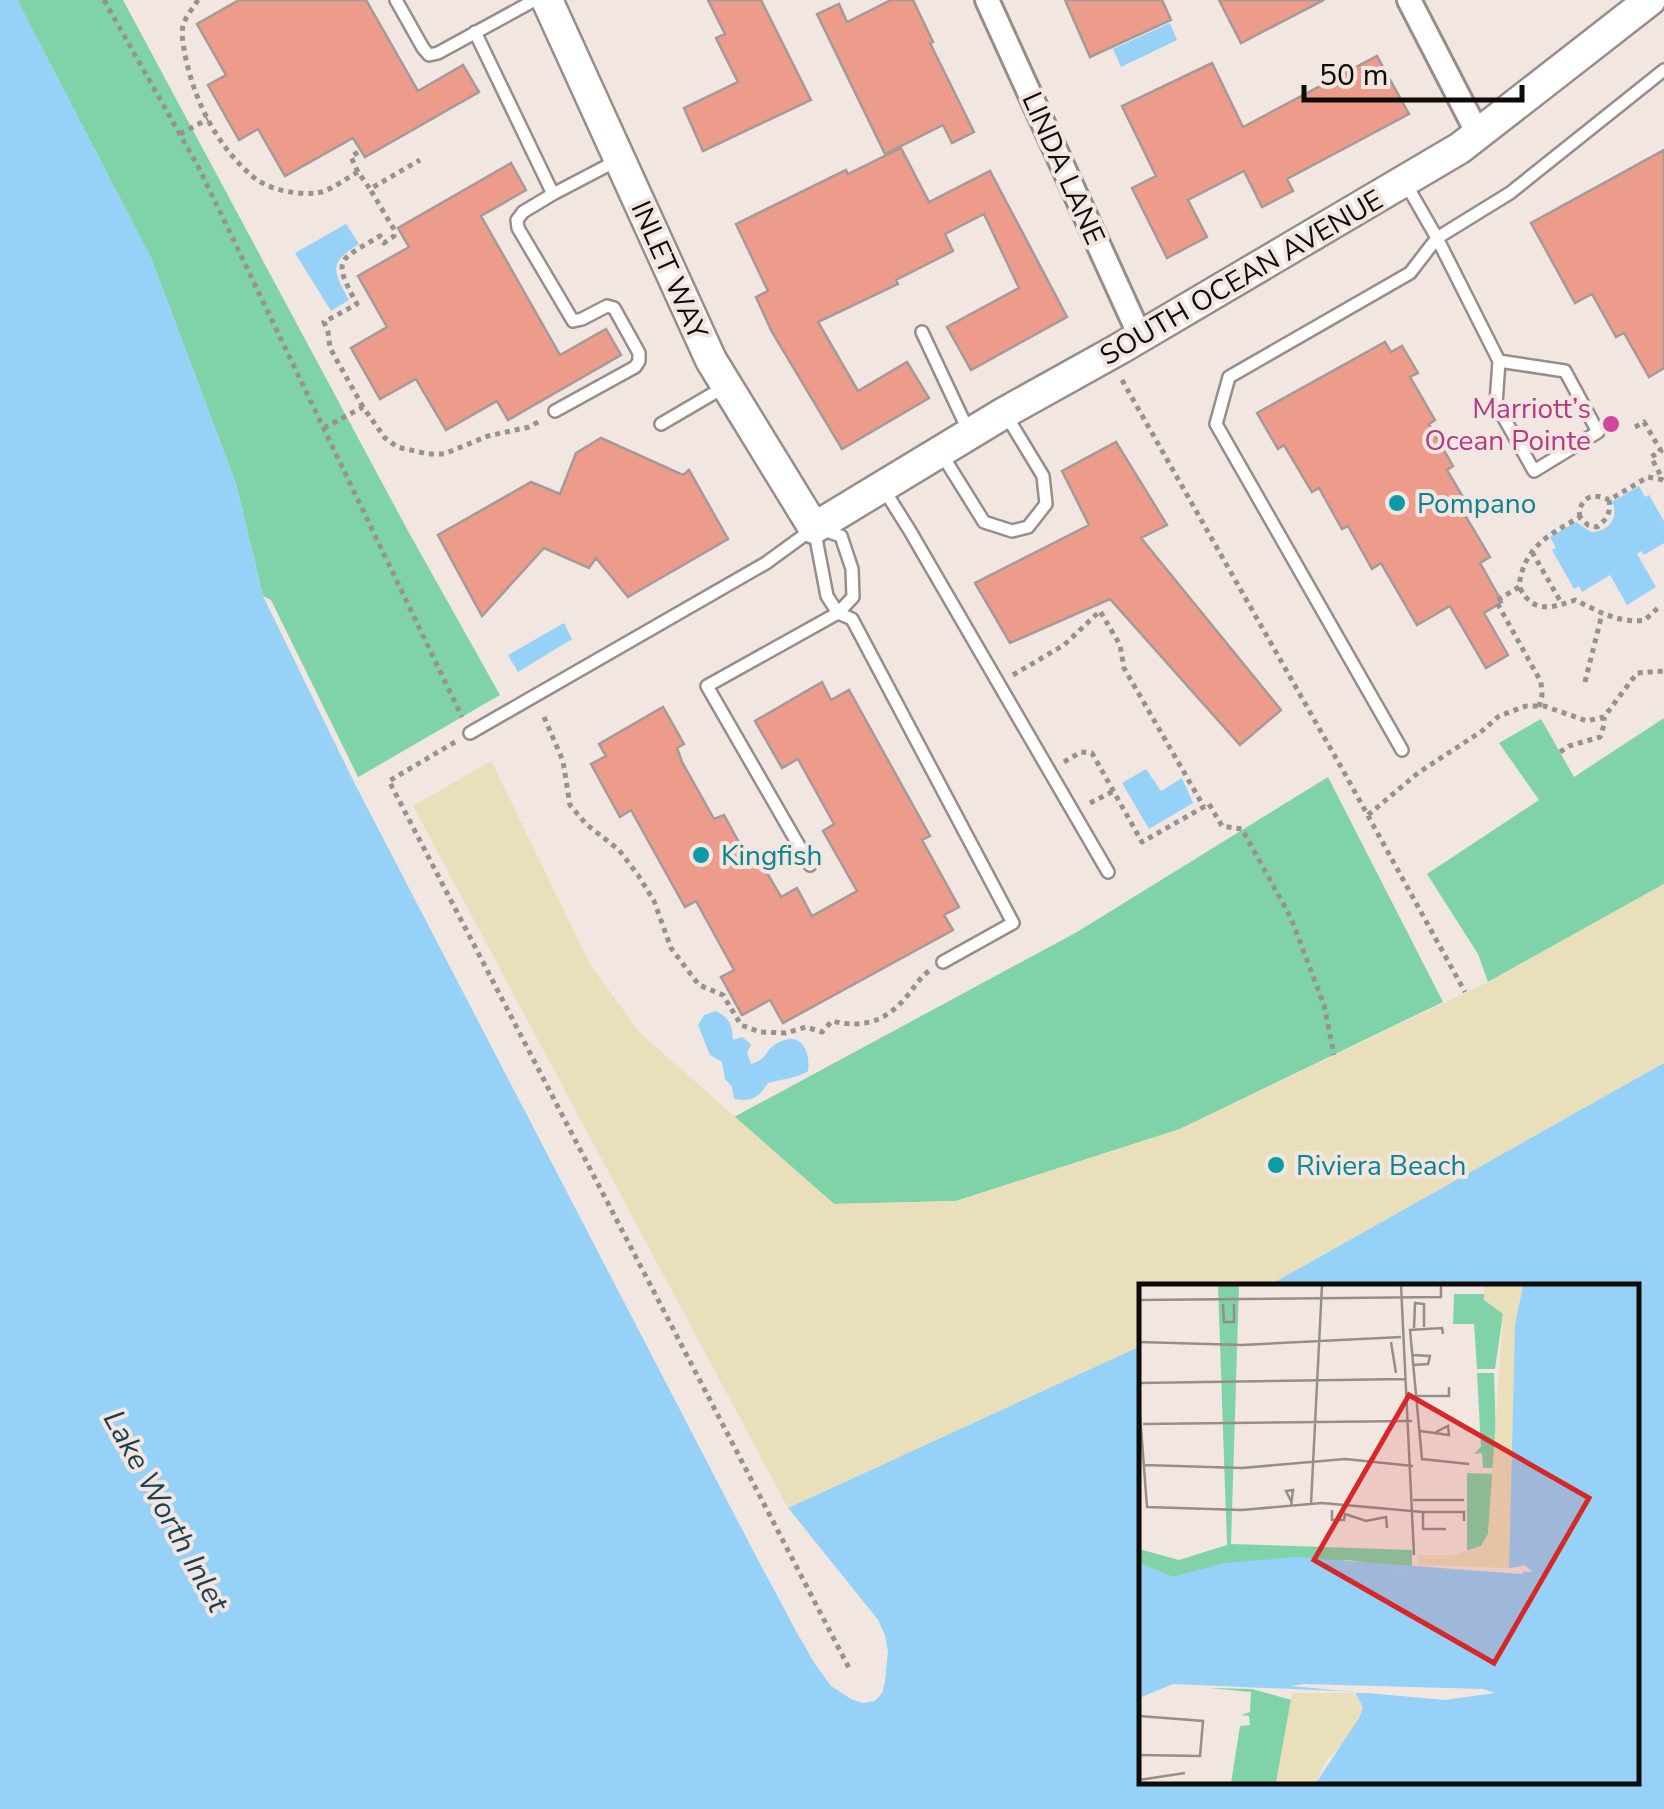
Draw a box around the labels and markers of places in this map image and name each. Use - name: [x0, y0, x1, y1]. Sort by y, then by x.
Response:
- place label: Marriott’s Ocean Pointe: [1424, 390, 1591, 460]
- marker: Marriott’s Ocean Pointe: [1600, 413, 1622, 435]
- place label: Pompano: [1417, 485, 1536, 523]
- marker: Pompano: [1386, 492, 1408, 514]
- place label: Kingfish: [721, 837, 822, 875]
- marker: Kingfish: [690, 844, 712, 866]
- place label: Riviera Beach: [1296, 1147, 1467, 1185]
- marker: Riviera Beach: [1265, 1154, 1287, 1176]

